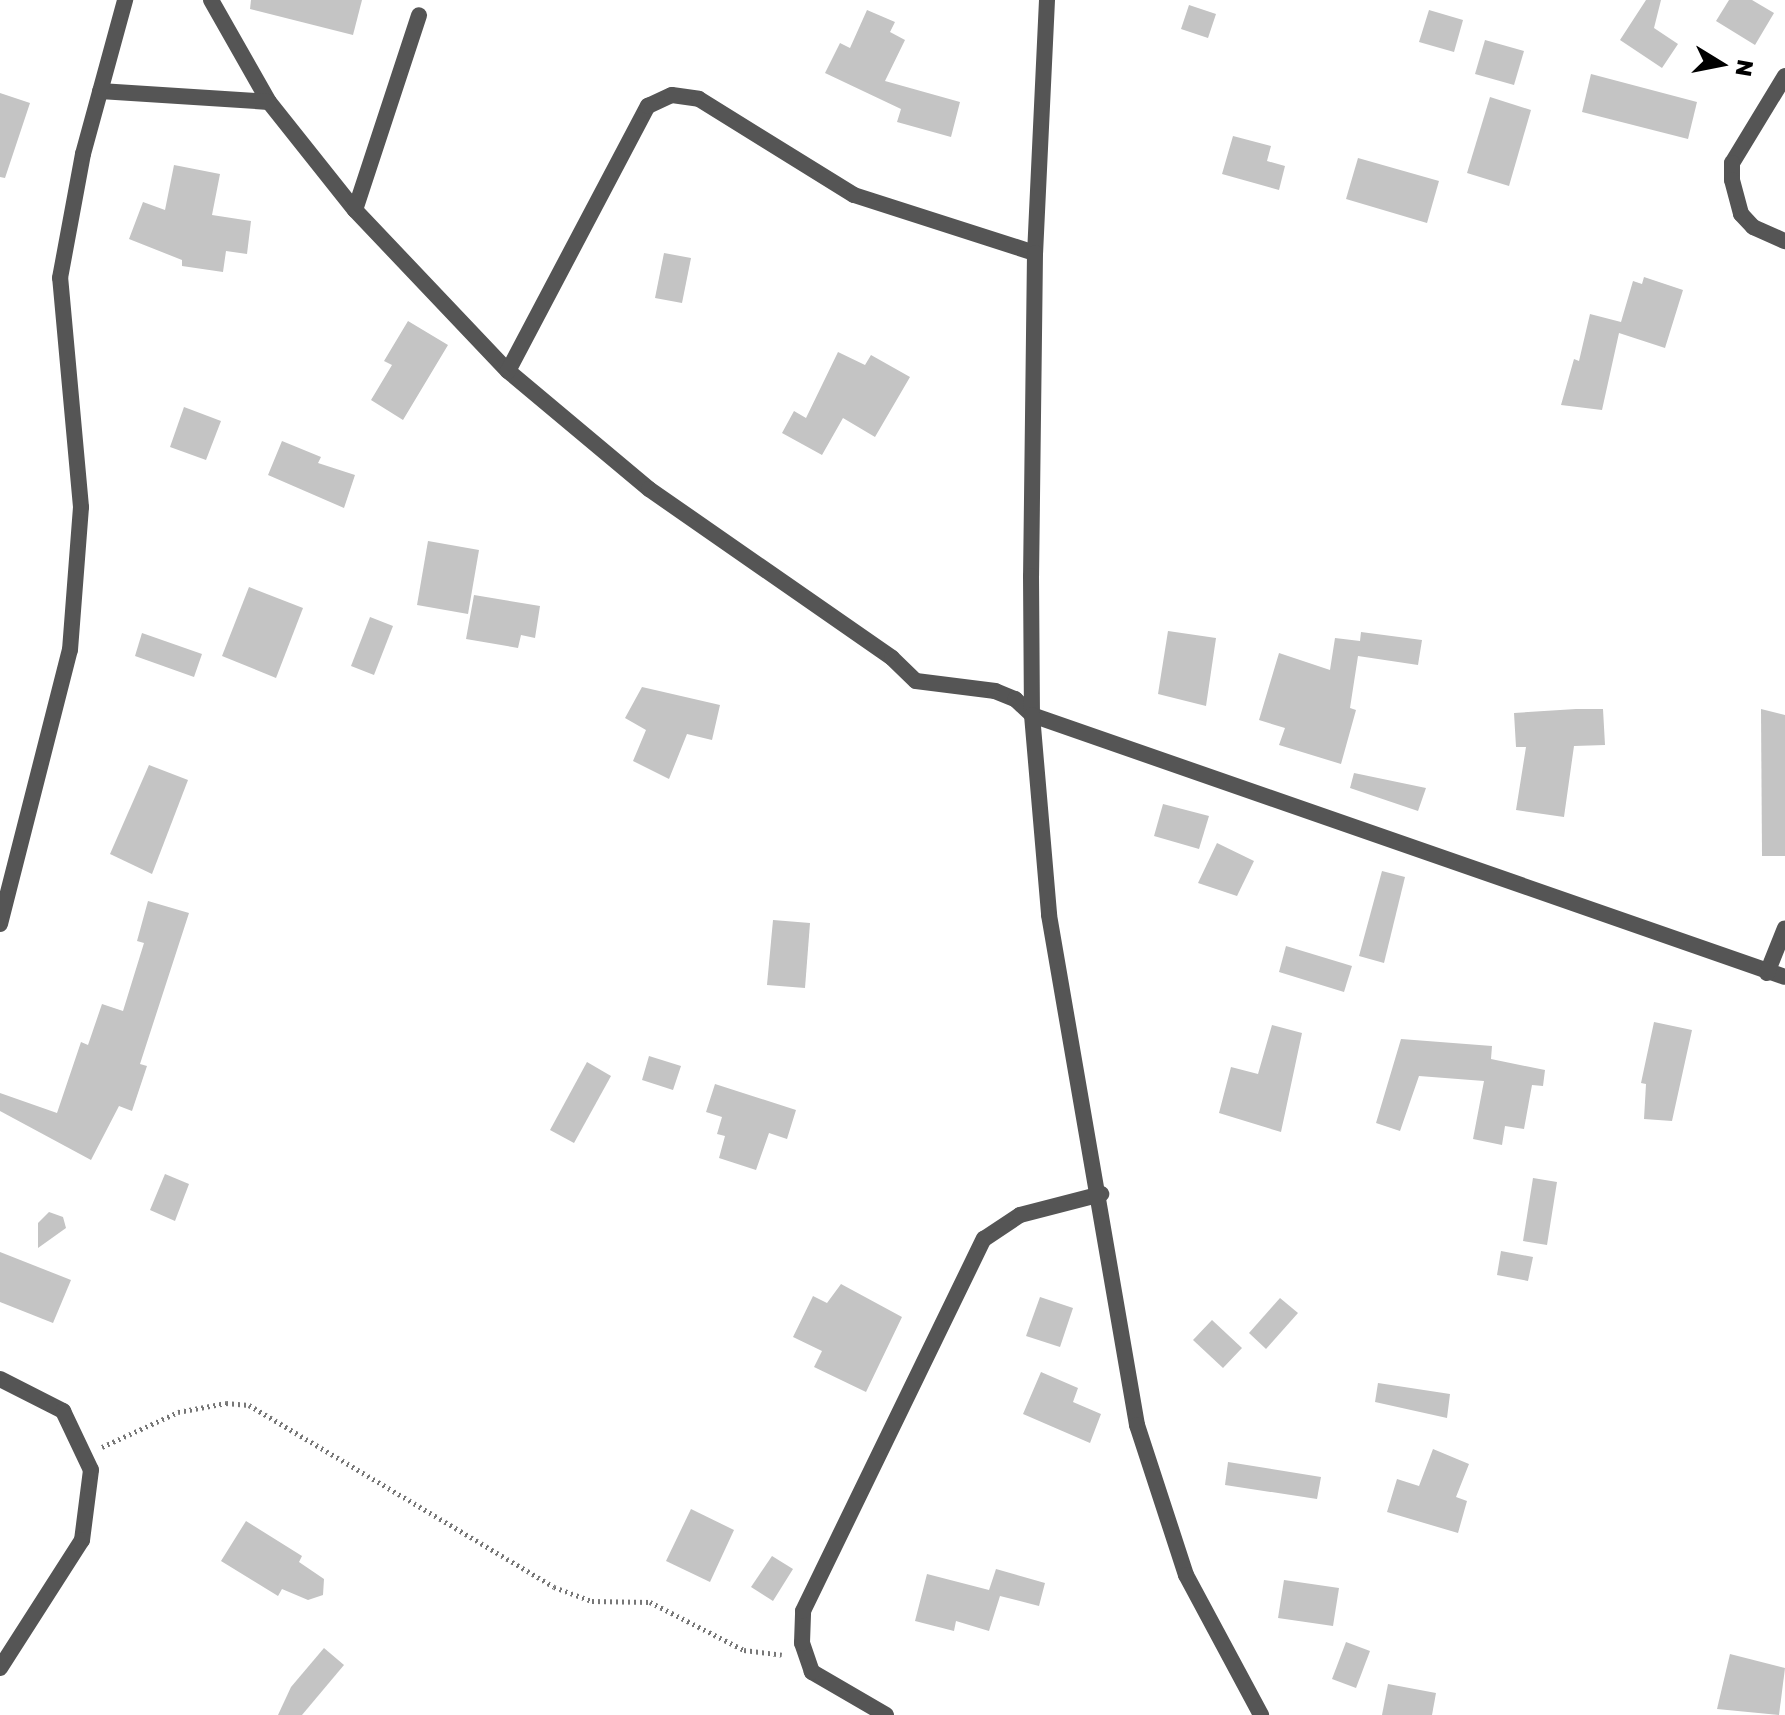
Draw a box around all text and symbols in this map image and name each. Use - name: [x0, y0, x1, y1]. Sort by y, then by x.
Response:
- north arrow: [1681, 24, 1761, 104]
- text: N: [1730, 58, 1760, 79]

